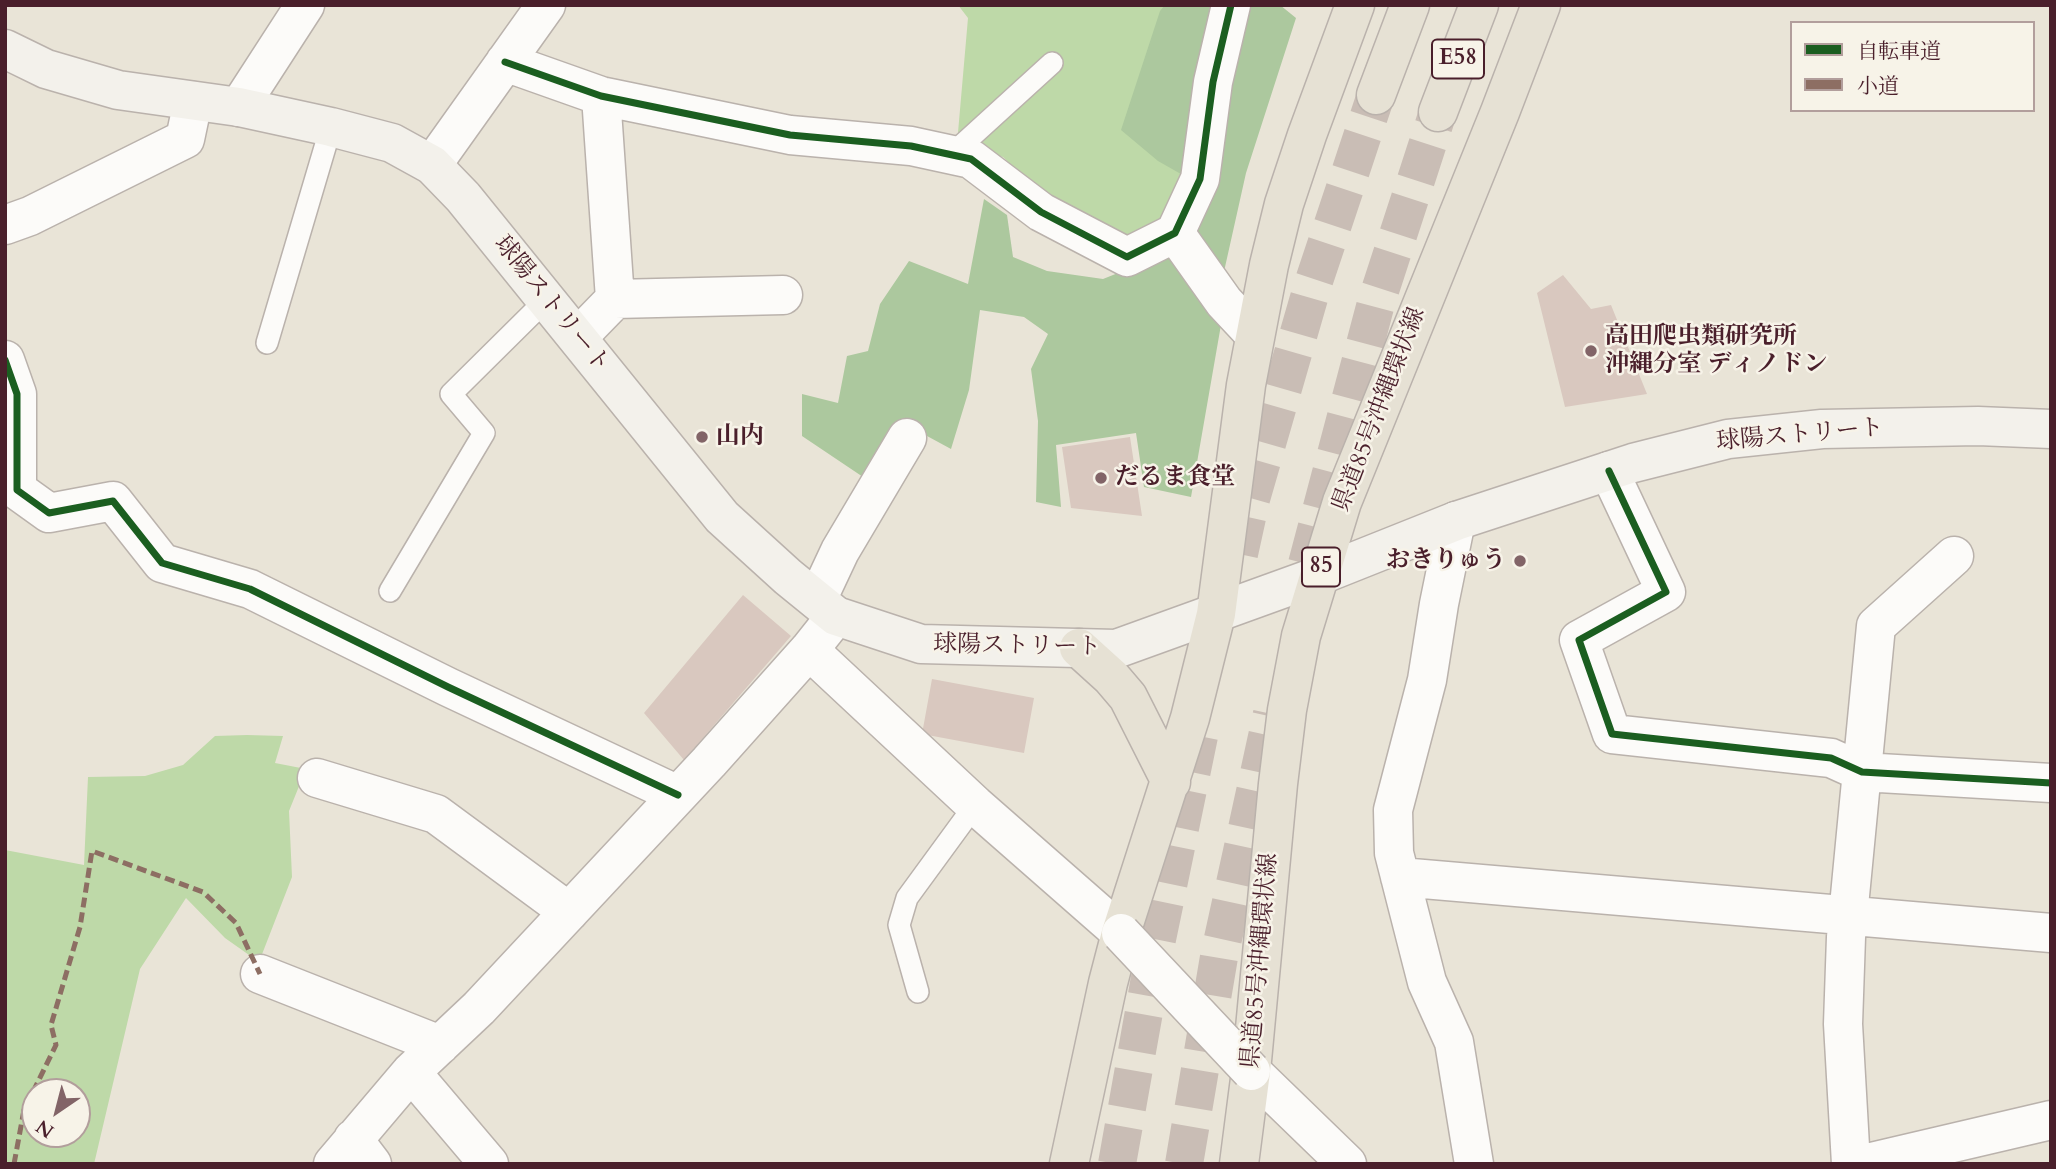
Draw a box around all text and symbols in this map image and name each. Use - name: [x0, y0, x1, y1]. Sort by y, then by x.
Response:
- legend: [1790, 21, 2035, 112]
- text: 自転車道: [1857, 37, 1941, 66]
- road number: E58: [1432, 40, 1484, 78]
- text: 小道: [1857, 72, 1899, 101]
- street label: 球陽ストリート: [487, 231, 615, 379]
- street label: 県道85号沖縄環状線: [1328, 304, 1432, 516]
- place label: 高田爬虫類研究所 沖縄分室 ディノドン: [1605, 323, 1827, 379]
- marker: 高田爬虫類研究所 沖縄分室 ディノドン: [1583, 343, 1599, 359]
- street label: 球陽ストリート: [1715, 414, 1885, 458]
- place label: 山内: [716, 423, 764, 451]
- marker: 山内: [694, 429, 710, 445]
- place label: だるま食堂: [1115, 464, 1235, 492]
- marker: だるま食堂: [1093, 470, 1109, 486]
- place label: おきりゅう: [1386, 547, 1506, 575]
- road number: 85: [1302, 548, 1340, 586]
- marker: おきりゅう: [1512, 553, 1528, 569]
- street label: 球陽ストリート: [933, 631, 1101, 663]
- street label: 県道85号沖縄環状線: [1237, 852, 1285, 1070]
- north arrow: [21, 1078, 91, 1148]
- text: N: [31, 1113, 59, 1144]

